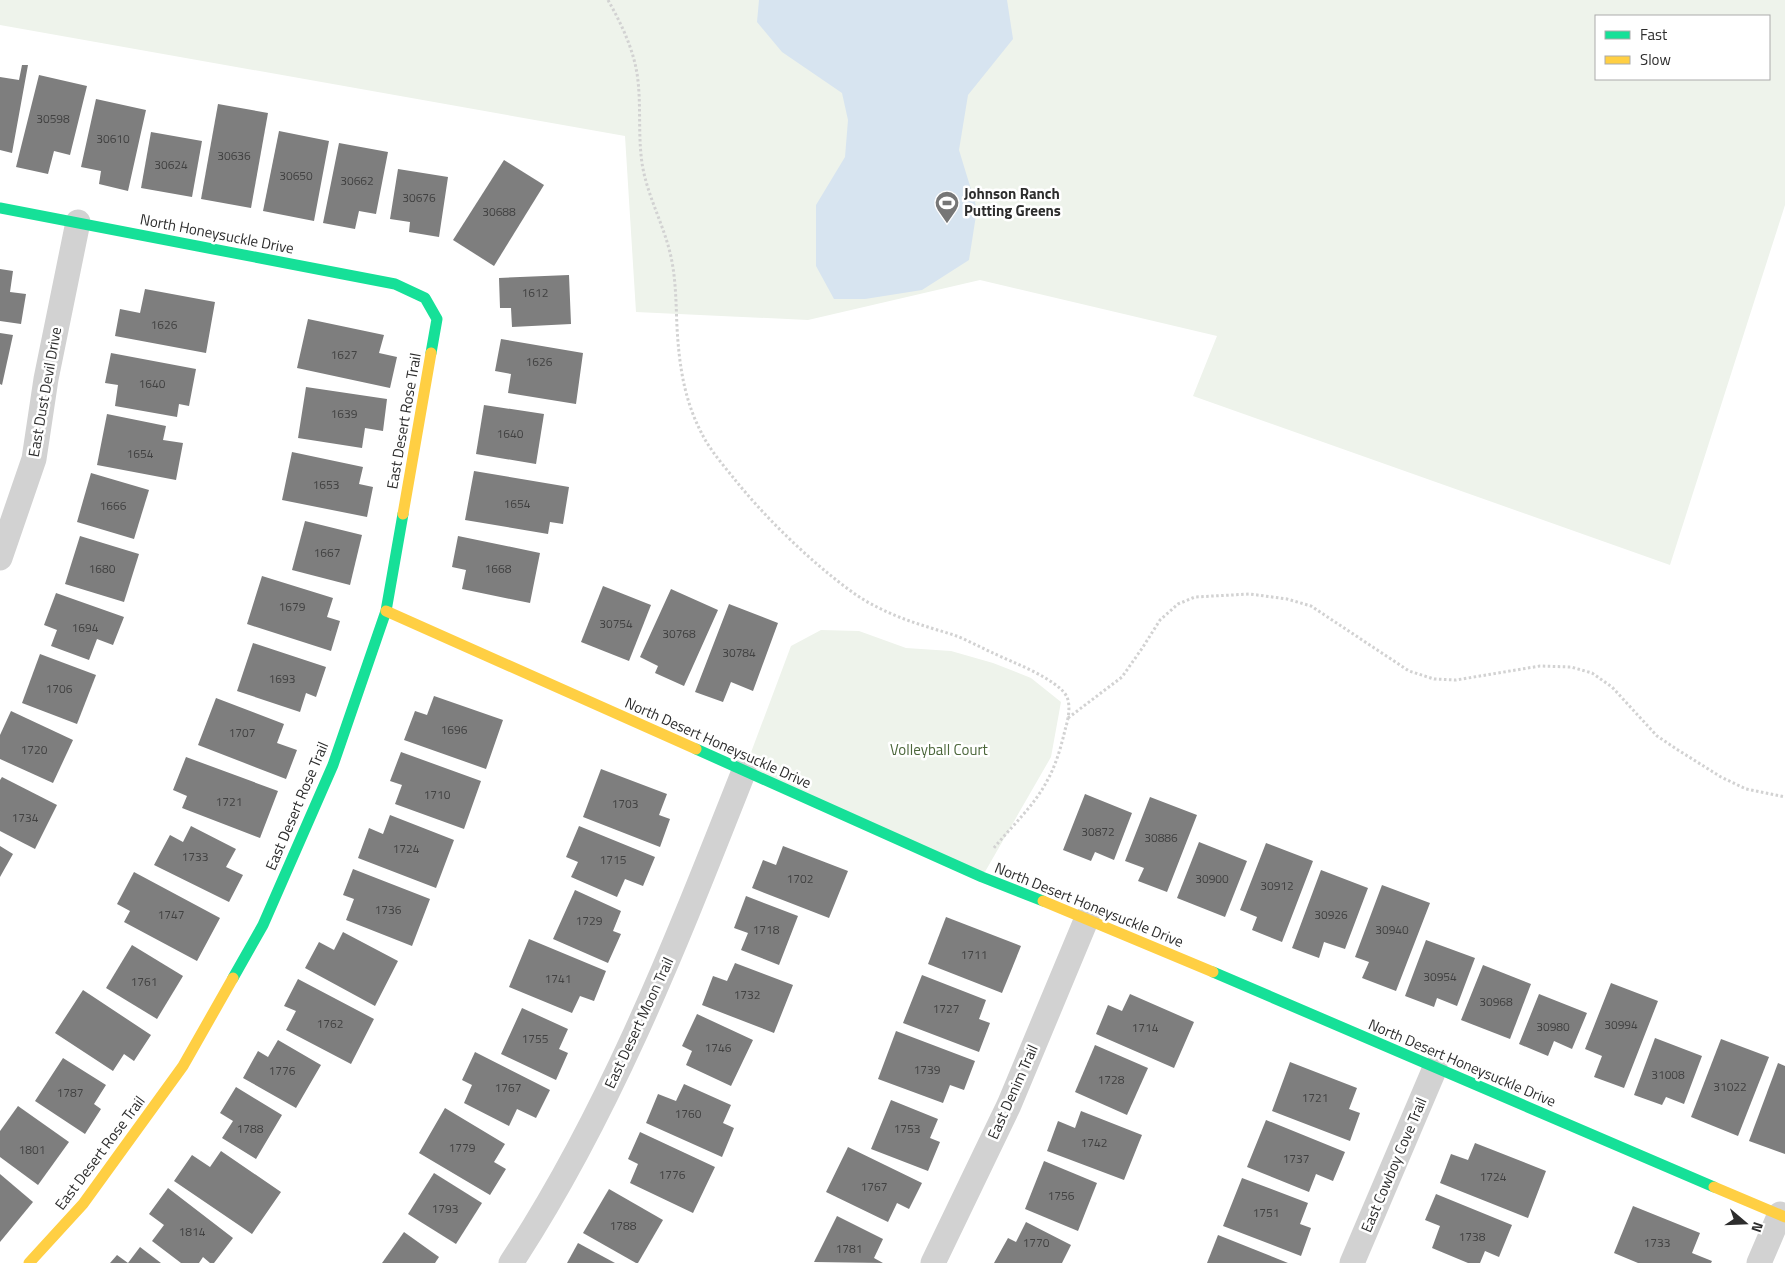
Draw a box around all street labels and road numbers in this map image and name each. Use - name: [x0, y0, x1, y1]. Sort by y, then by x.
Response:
- street label: North Honeysuckle Drive: [138, 207, 296, 260]
- street label: East Dust Devil Drive: [22, 325, 67, 459]
- street label: East Desert Rose Trail: [380, 351, 427, 491]
- street label: North Desert Honeysuckle Drive: [621, 691, 815, 794]
- street label: East Desert Rose Trail: [259, 738, 334, 874]
- street label: North Desert Honeysuckle Drive: [991, 856, 1187, 953]
- street label: East Desert Moon Trail: [598, 953, 679, 1092]
- street label: North Desert Honeysuckle Drive: [1365, 1013, 1560, 1113]
- street label: East Denim Trail: [981, 1041, 1044, 1143]
- street label: East Desert Rose Trail: [49, 1091, 150, 1215]
- street label: East Cowboy Cove Trail: [1355, 1094, 1432, 1236]

